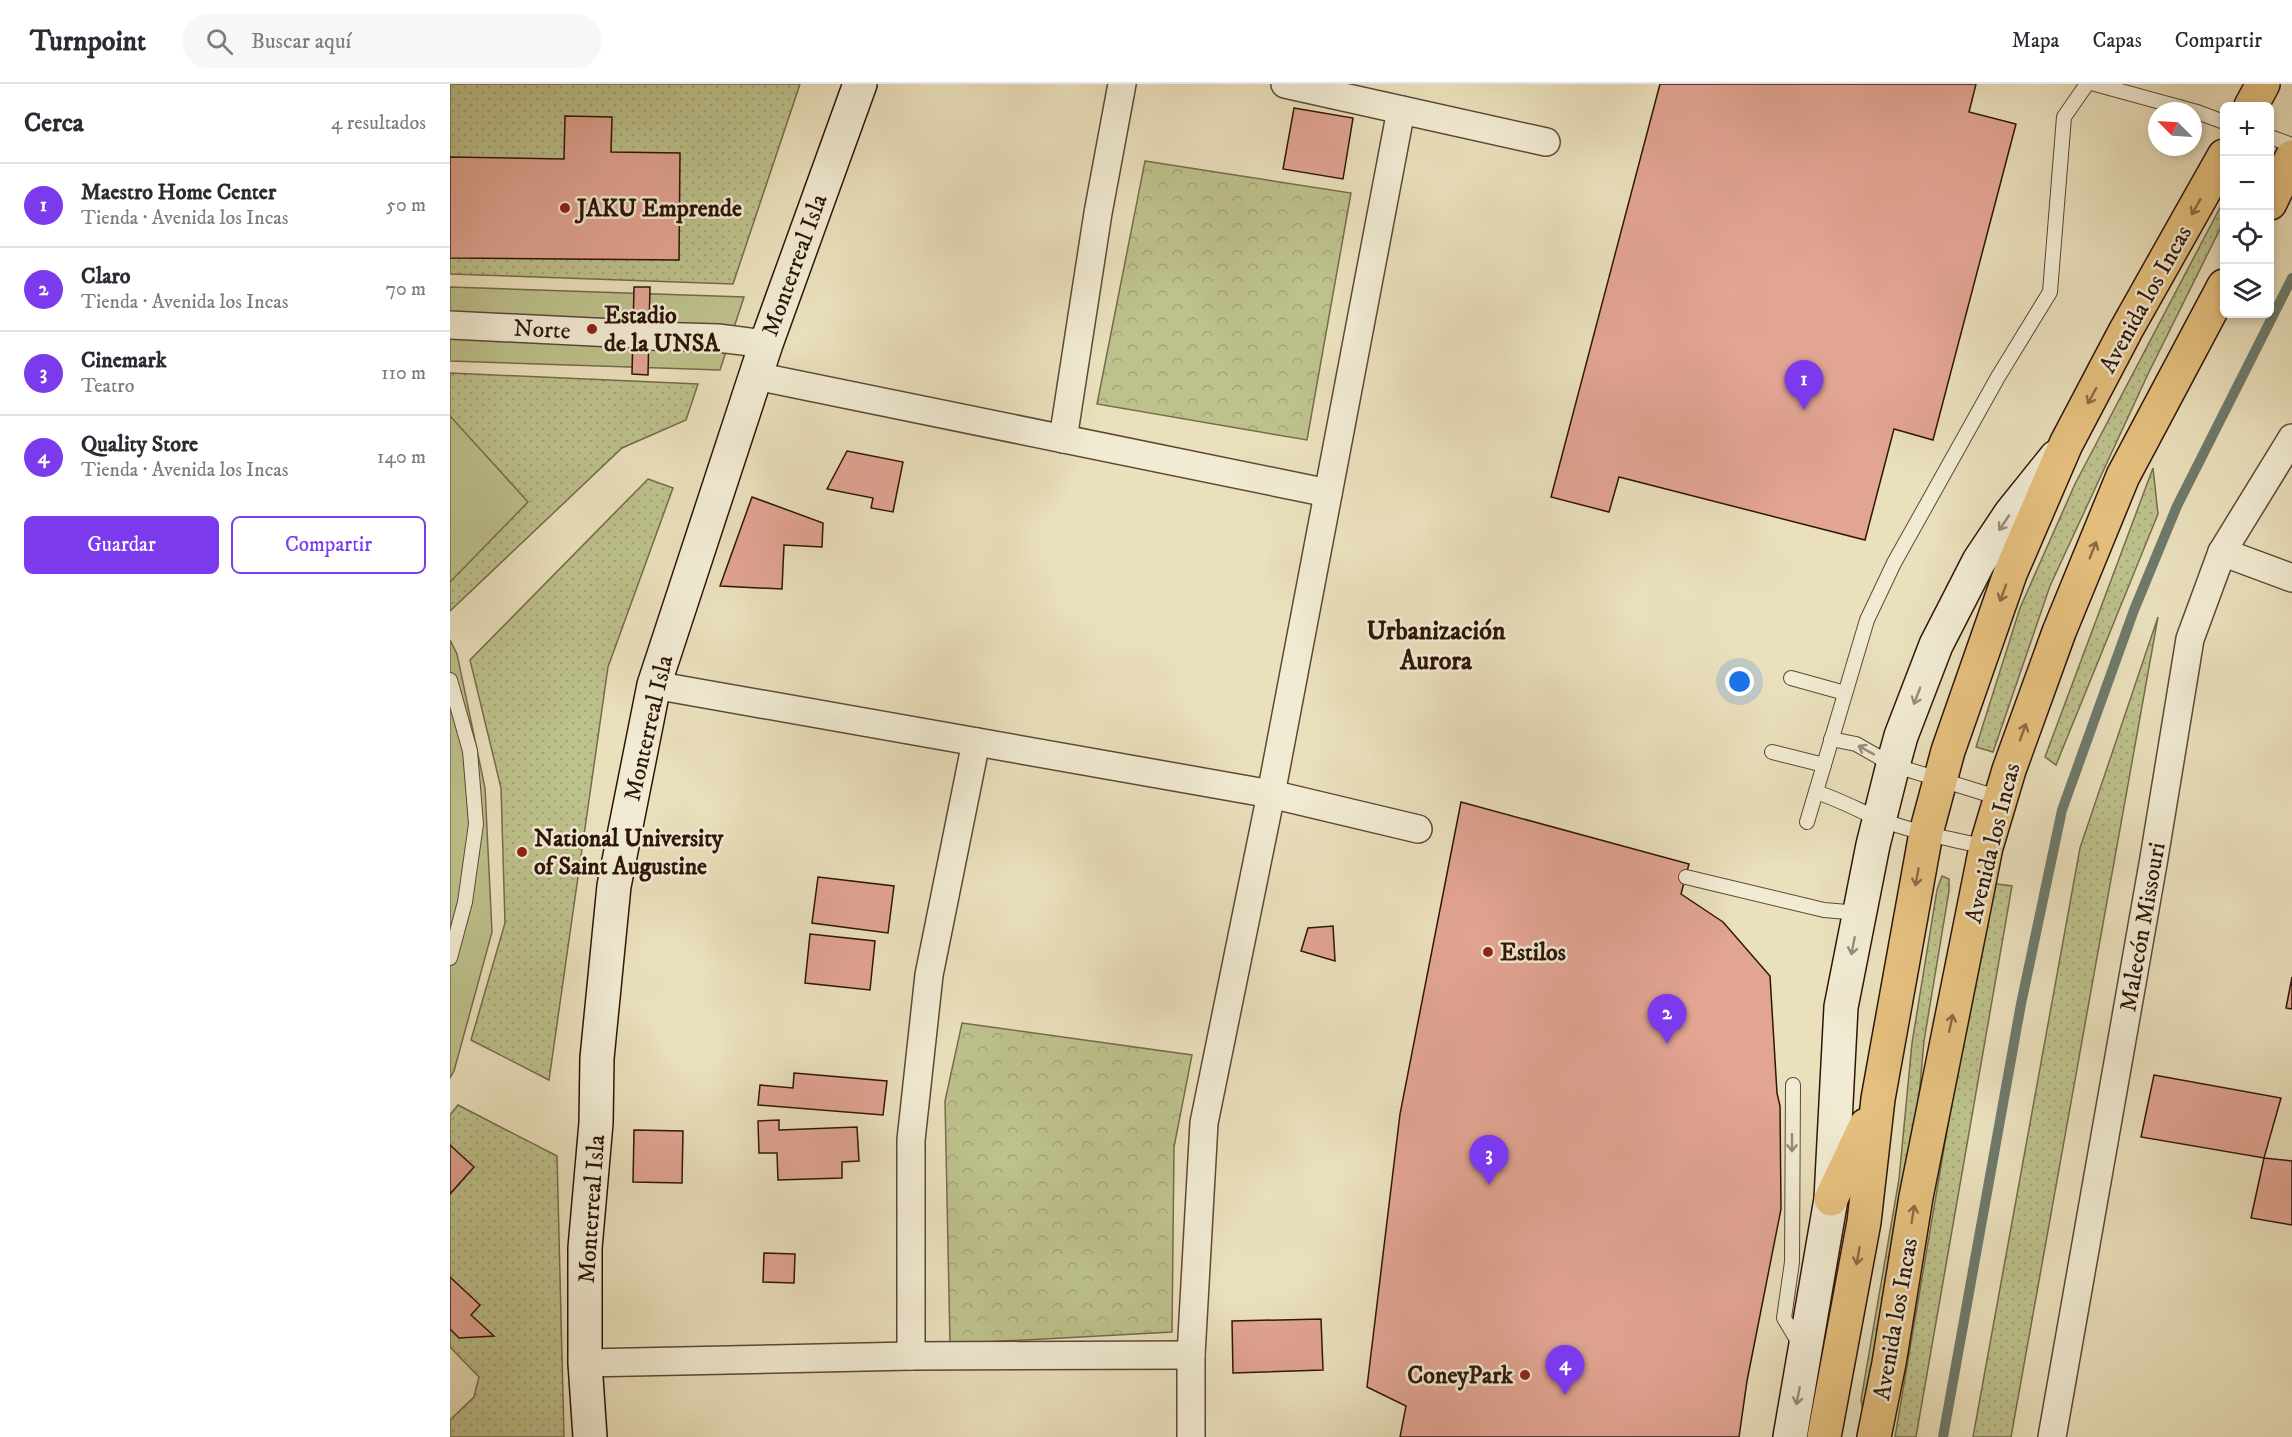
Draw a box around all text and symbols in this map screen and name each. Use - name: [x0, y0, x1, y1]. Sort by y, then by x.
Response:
- search box: [182, 14, 602, 68]
- text: Turnpoint: [30, 24, 146, 59]
- icon: search: [203, 25, 236, 58]
- text: Buscar aquí: [251, 28, 351, 55]
- text: Mapa: [2012, 28, 2059, 54]
- text: Capas: [2092, 28, 2142, 54]
- text: Compartir: [2175, 28, 2262, 54]
- north arrow: [2148, 102, 2202, 156]
- map controls: [2220, 102, 2274, 318]
- button: +: [2220, 102, 2274, 156]
- text: Cerca: [24, 107, 84, 140]
- text: 4 resultados: [331, 111, 426, 136]
- button: −: [2220, 156, 2274, 210]
- text: Maestro Home Center: [81, 179, 276, 206]
- street label: Monterreal Isla: [755, 189, 835, 340]
- text: 1: [40, 193, 47, 218]
- text: 50 m: [386, 193, 426, 218]
- place label: JAKU Emprende: [574, 194, 742, 224]
- one-way arrow: [2190, 198, 2202, 215]
- marker: JAKU Emprende: [558, 201, 572, 215]
- text: Tienda · Avenida los Incas: [81, 206, 289, 231]
- button: locate: [2220, 210, 2274, 264]
- street label: Avenida los Incas: [2093, 220, 2199, 379]
- text: Claro: [81, 263, 130, 290]
- button: layers: [2220, 264, 2274, 318]
- text: 2: [39, 277, 48, 302]
- text: 70 m: [385, 277, 426, 302]
- text: Tienda · Avenida los Incas: [81, 290, 289, 315]
- place label: Estadio de la UNSA: [604, 301, 720, 359]
- street label: Norte: [513, 314, 571, 346]
- marker: Estadio de la UNSA: [585, 322, 599, 336]
- text: Cinemark: [81, 347, 167, 374]
- pin: 1: [1784, 360, 1824, 410]
- text: 3: [40, 361, 47, 386]
- text: 110 m: [381, 361, 426, 386]
- text: Teatro: [81, 374, 134, 399]
- one-way arrow: [2086, 387, 2098, 404]
- text: Quality Store: [81, 431, 198, 458]
- text: 4: [38, 445, 49, 470]
- text: 140 m: [377, 445, 426, 470]
- text: Tienda · Avenida los Incas: [81, 458, 289, 483]
- one-way arrow: [1998, 514, 2010, 530]
- button: Guardar: [24, 516, 219, 574]
- button: Compartir: [231, 516, 426, 574]
- one-way arrow: [2088, 541, 2099, 560]
- one-way arrow: [1997, 583, 2008, 602]
- district label: Urbanización Aurora: [1366, 615, 1506, 678]
- street label: Monterreal Isla: [618, 652, 681, 804]
- your location: [1725, 667, 1754, 696]
- one-way arrow: [1910, 686, 1921, 705]
- one-way arrow: [2018, 723, 2029, 742]
- one-way arrow: [1858, 744, 1875, 756]
- street label: Avenida los Incas: [1959, 760, 2027, 927]
- place label: National University of Saint Augustine: [534, 824, 724, 882]
- street label: Malecón Missouri: [2113, 840, 2173, 1014]
- marker: National University of Saint Augustine: [515, 845, 529, 859]
- one-way arrow: [1912, 867, 1923, 887]
- one-way arrow: [1847, 935, 1858, 955]
- place label: Estilos: [1500, 938, 1566, 968]
- marker: Estilos: [1481, 945, 1495, 959]
- pin: 2: [1648, 994, 1686, 1044]
- one-way arrow: [1946, 1013, 1957, 1033]
- street label: Monterreal Isla: [572, 1133, 612, 1284]
- one-way arrow: [1787, 1133, 1798, 1153]
- pin: 3: [1470, 1136, 1508, 1185]
- one-way arrow: [1908, 1205, 1919, 1224]
- street label: Avenida los Incas: [1867, 1236, 1925, 1403]
- one-way arrow: [1852, 1246, 1863, 1266]
- pin: 4: [1546, 1346, 1584, 1395]
- place label: ConeyPark: [1407, 1361, 1514, 1391]
- marker: ConeyPark: [1518, 1368, 1532, 1382]
- one-way arrow: [1792, 1385, 1803, 1405]

